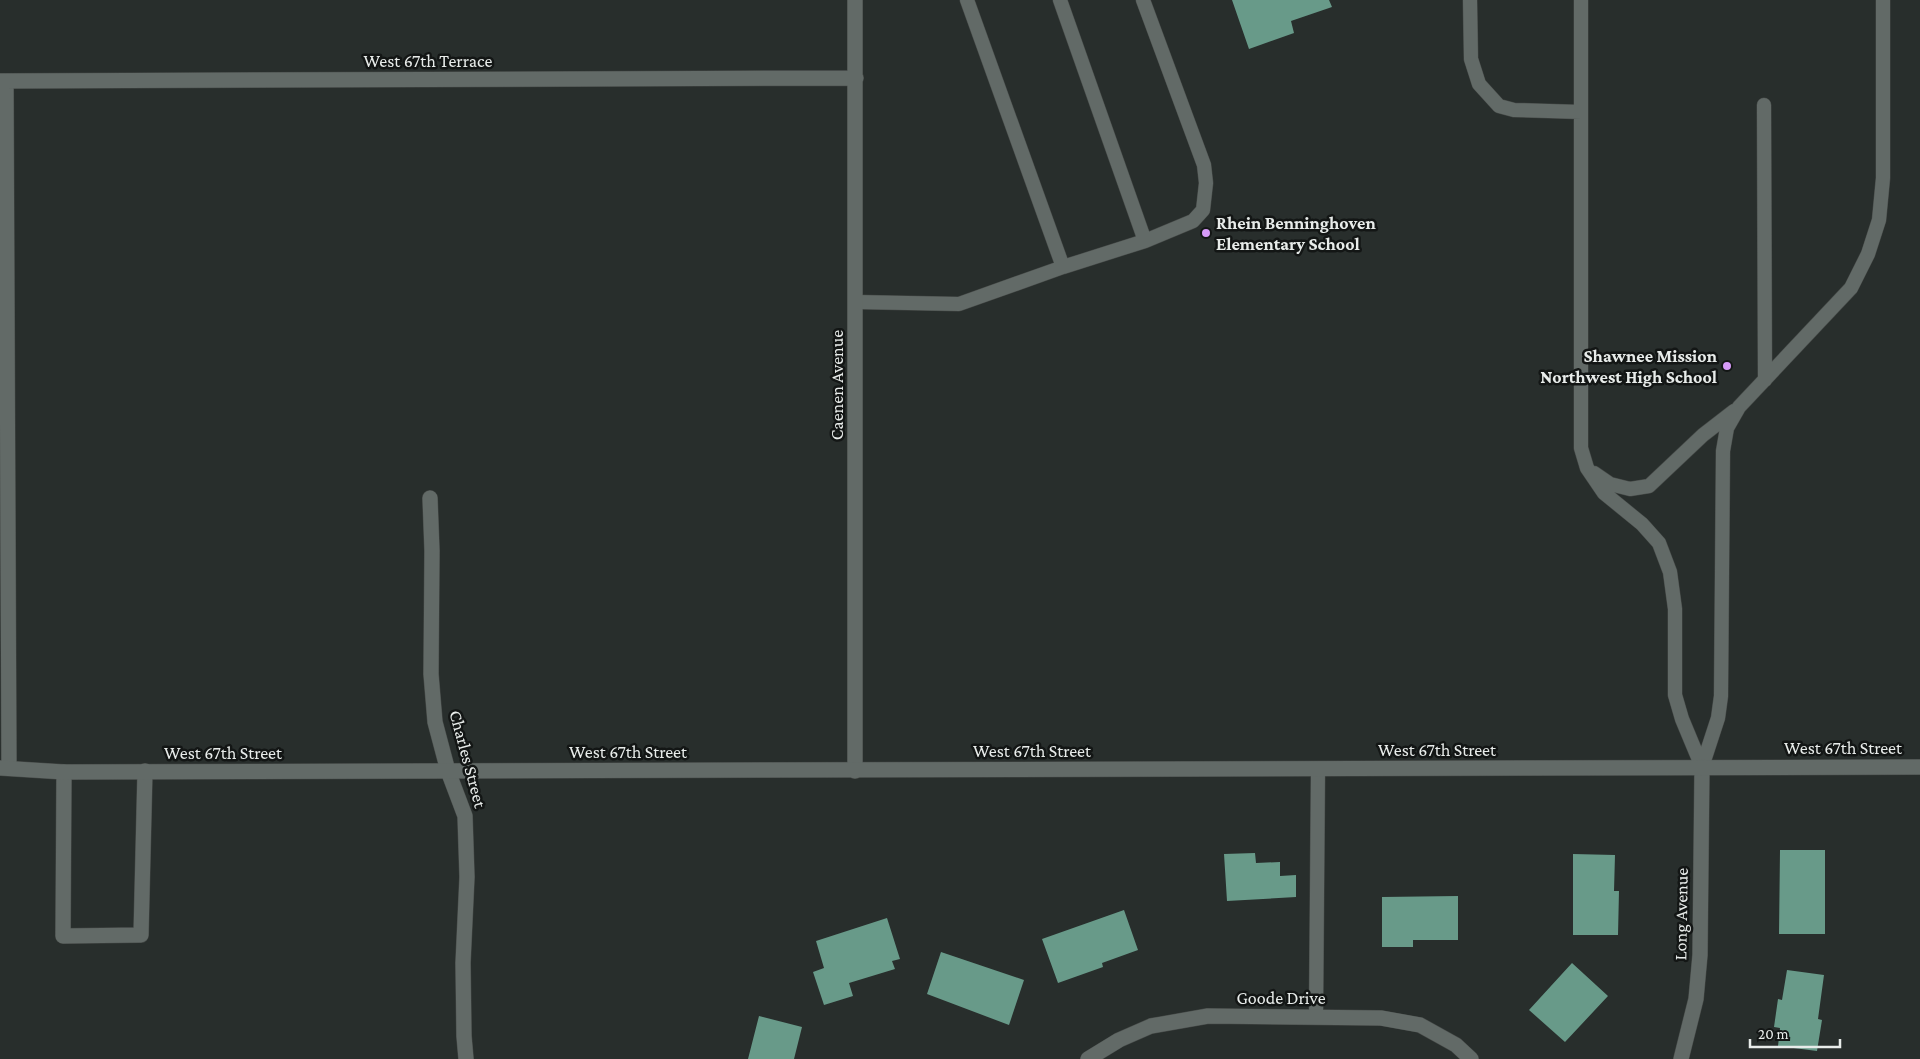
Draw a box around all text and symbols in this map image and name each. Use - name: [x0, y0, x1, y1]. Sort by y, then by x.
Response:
- street label: West 67th Terrace: [364, 51, 492, 71]
- place label: Rhein Benninghoven Elementary School: [1216, 213, 1376, 254]
- marker: Rhein Benninghoven Elementary School: [1200, 227, 1212, 239]
- street label: Caenen Avenue: [827, 330, 847, 440]
- place label: Shawnee Mission Northwest High School: [1540, 346, 1718, 387]
- marker: Shawnee Mission Northwest High School: [1721, 360, 1733, 372]
- street label: Charles Street: [445, 708, 491, 811]
- street label: West 67th Street: [1784, 738, 1903, 758]
- street label: West 67th Street: [1378, 740, 1497, 760]
- street label: West 67th Street: [973, 741, 1092, 761]
- street label: West 67th Street: [569, 742, 688, 762]
- street label: West 67th Street: [164, 743, 283, 763]
- street label: Long Avenue: [1670, 867, 1692, 961]
- street label: Goode Drive: [1236, 988, 1326, 1008]
- scale bar: [1750, 1016, 1840, 1048]
- text: 20 m: [1758, 1026, 1789, 1042]

